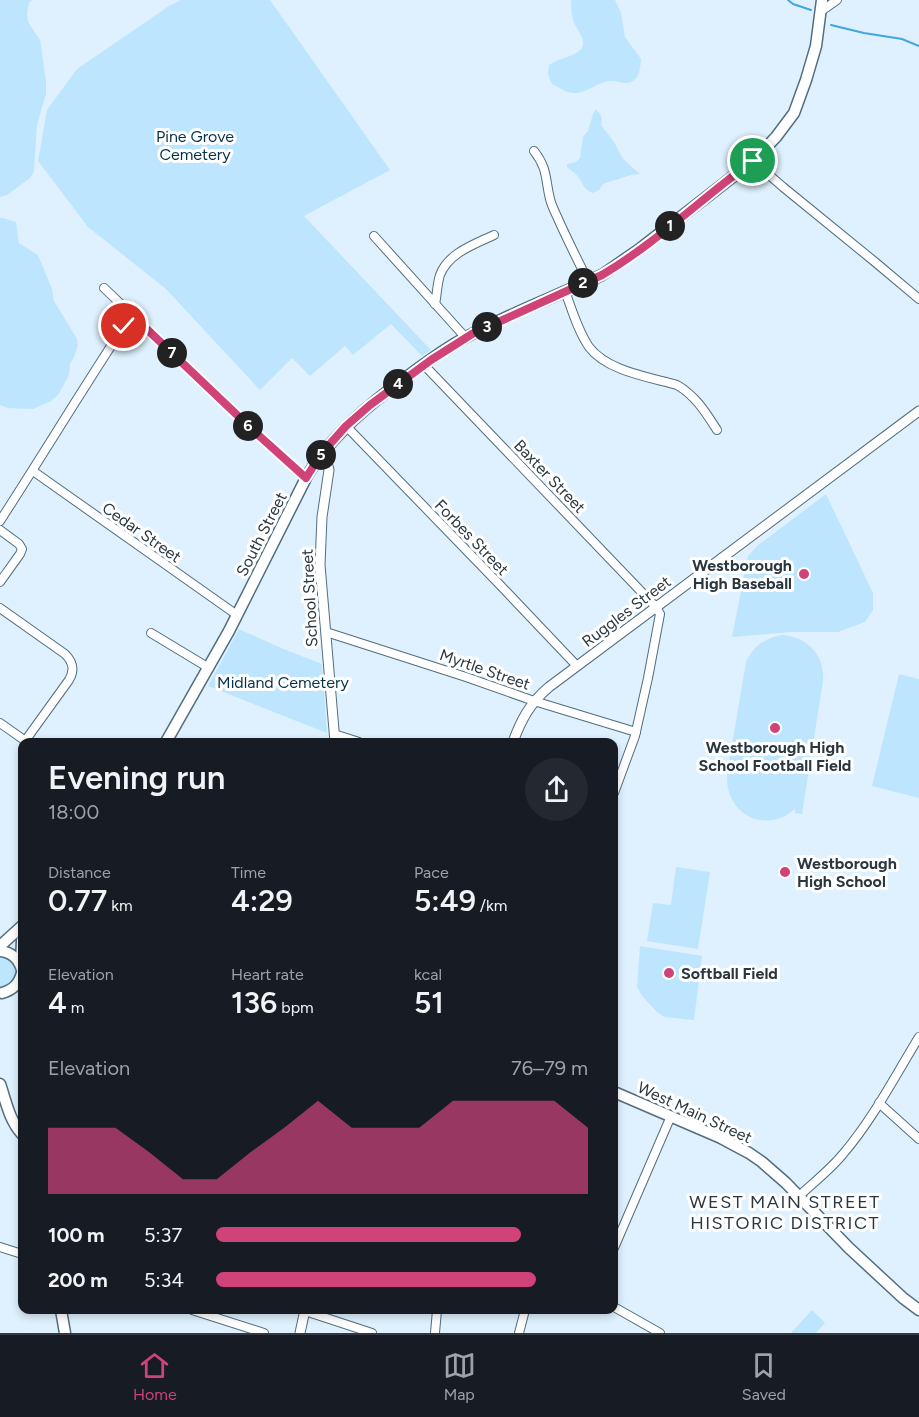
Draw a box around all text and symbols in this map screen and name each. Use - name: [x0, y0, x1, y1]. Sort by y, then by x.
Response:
- park label: Pine Grove Cemetery: [156, 127, 234, 164]
- pin: [727, 135, 778, 186]
- icon: arrive: [736, 144, 769, 177]
- pin: 1: [655, 211, 685, 241]
- text: 1: [667, 216, 673, 235]
- pin: 2: [568, 268, 598, 298]
- text: 2: [578, 273, 588, 292]
- pin: [98, 300, 149, 351]
- icon: check: [107, 309, 140, 342]
- pin: 3: [472, 312, 502, 342]
- text: 3: [483, 317, 491, 336]
- pin: 7: [157, 338, 187, 368]
- text: 7: [168, 343, 176, 362]
- pin: 4: [383, 369, 413, 399]
- text: 4: [393, 374, 403, 393]
- pin: 6: [233, 411, 263, 441]
- text: 6: [243, 416, 253, 435]
- street label: Baxter Street: [510, 436, 589, 517]
- pin: 5: [306, 440, 336, 470]
- text: 5: [316, 445, 326, 464]
- street label: South Street: [232, 489, 291, 579]
- street label: Forbes Street: [431, 496, 512, 579]
- street label: Cedar Street: [99, 498, 185, 567]
- street label: School Street: [297, 548, 322, 648]
- place label: Westborough High Baseball: [692, 556, 792, 593]
- marker: Westborough High Baseball: [797, 567, 811, 581]
- street label: Ruggles Street: [578, 572, 674, 651]
- street label: Myrtle Street: [437, 645, 533, 694]
- park label: Midland Cemetery: [217, 673, 349, 692]
- marker: Westborough High School Football Field: [768, 721, 782, 735]
- place label: Westborough High School Football Field: [699, 738, 851, 775]
- text: Evening run: [48, 758, 225, 797]
- button: share: [525, 758, 588, 821]
- text: 18:00: [48, 800, 99, 824]
- place label: Westborough High School: [797, 854, 897, 891]
- text: Distance: [48, 863, 111, 882]
- text: Time: [231, 863, 266, 882]
- text: Pace: [414, 863, 449, 882]
- marker: Westborough High School: [778, 865, 792, 879]
- text: 0.77: [48, 882, 107, 919]
- text: 4:29: [231, 882, 293, 919]
- text: 5:49: [414, 882, 476, 919]
- text: km: [107, 896, 133, 915]
- text: /km: [476, 896, 507, 915]
- place label: Softball Field: [681, 964, 778, 983]
- text: Elevation: [48, 965, 114, 984]
- text: Heart rate: [231, 965, 304, 984]
- text: kcal: [414, 965, 442, 984]
- marker: Softball Field: [662, 966, 676, 980]
- text: 4: [48, 984, 67, 1021]
- text: 136: [231, 984, 277, 1021]
- text: 51: [414, 984, 444, 1021]
- text: m: [67, 998, 84, 1017]
- text: bpm: [277, 998, 314, 1017]
- text: Elevation: [48, 1056, 130, 1080]
- text: 76–79 m: [511, 1056, 588, 1080]
- street label: West Main Street: [635, 1078, 755, 1147]
- district label: WEST MAIN STREET HISTORIC DISTRICT: [689, 1191, 881, 1234]
- text: 100 m: [48, 1223, 105, 1247]
- text: 5:37: [144, 1223, 182, 1247]
- text: 200 m: [48, 1268, 108, 1292]
- text: 5:34: [144, 1268, 184, 1292]
- tab: Home: [133, 1349, 177, 1404]
- tab: Map: [443, 1349, 476, 1404]
- tab: Saved: [742, 1349, 786, 1404]

